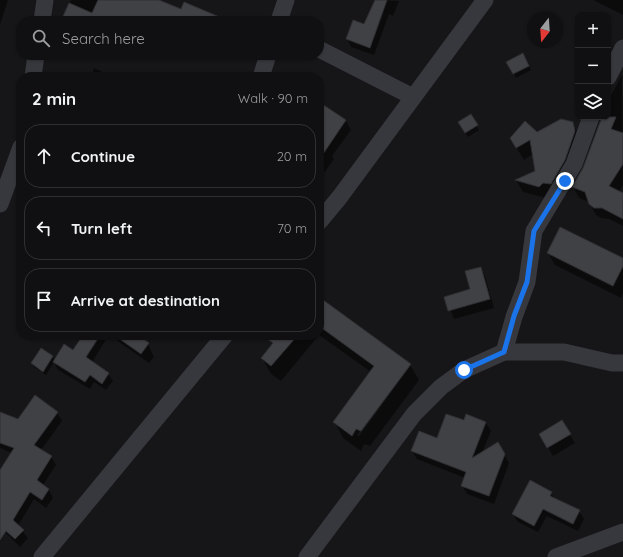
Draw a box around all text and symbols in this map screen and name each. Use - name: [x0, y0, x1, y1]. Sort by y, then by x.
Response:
- north arrow: [527, 12, 563, 48]
- map controls: [575, 12, 611, 120]
- button: +: [575, 12, 611, 48]
- search box: [16, 16, 324, 60]
- icon: search: [30, 27, 52, 49]
- text: Search here: [62, 29, 145, 48]
- button: −: [575, 48, 611, 84]
- button: layers: [575, 84, 611, 120]
- text: 2 min: [32, 88, 76, 109]
- text: Walk · 90 m: [238, 90, 308, 106]
- icon: ahead: [33, 145, 55, 167]
- text: Continue: [71, 147, 135, 166]
- text: 20 m: [277, 148, 307, 164]
- route end: [556, 172, 574, 190]
- icon: left: [33, 217, 55, 239]
- text: Turn left: [71, 219, 133, 238]
- text: 70 m: [277, 220, 307, 236]
- icon: arrive: [33, 289, 55, 311]
- text: Arrive at destination: [71, 291, 220, 310]
- route start: [455, 361, 473, 379]

